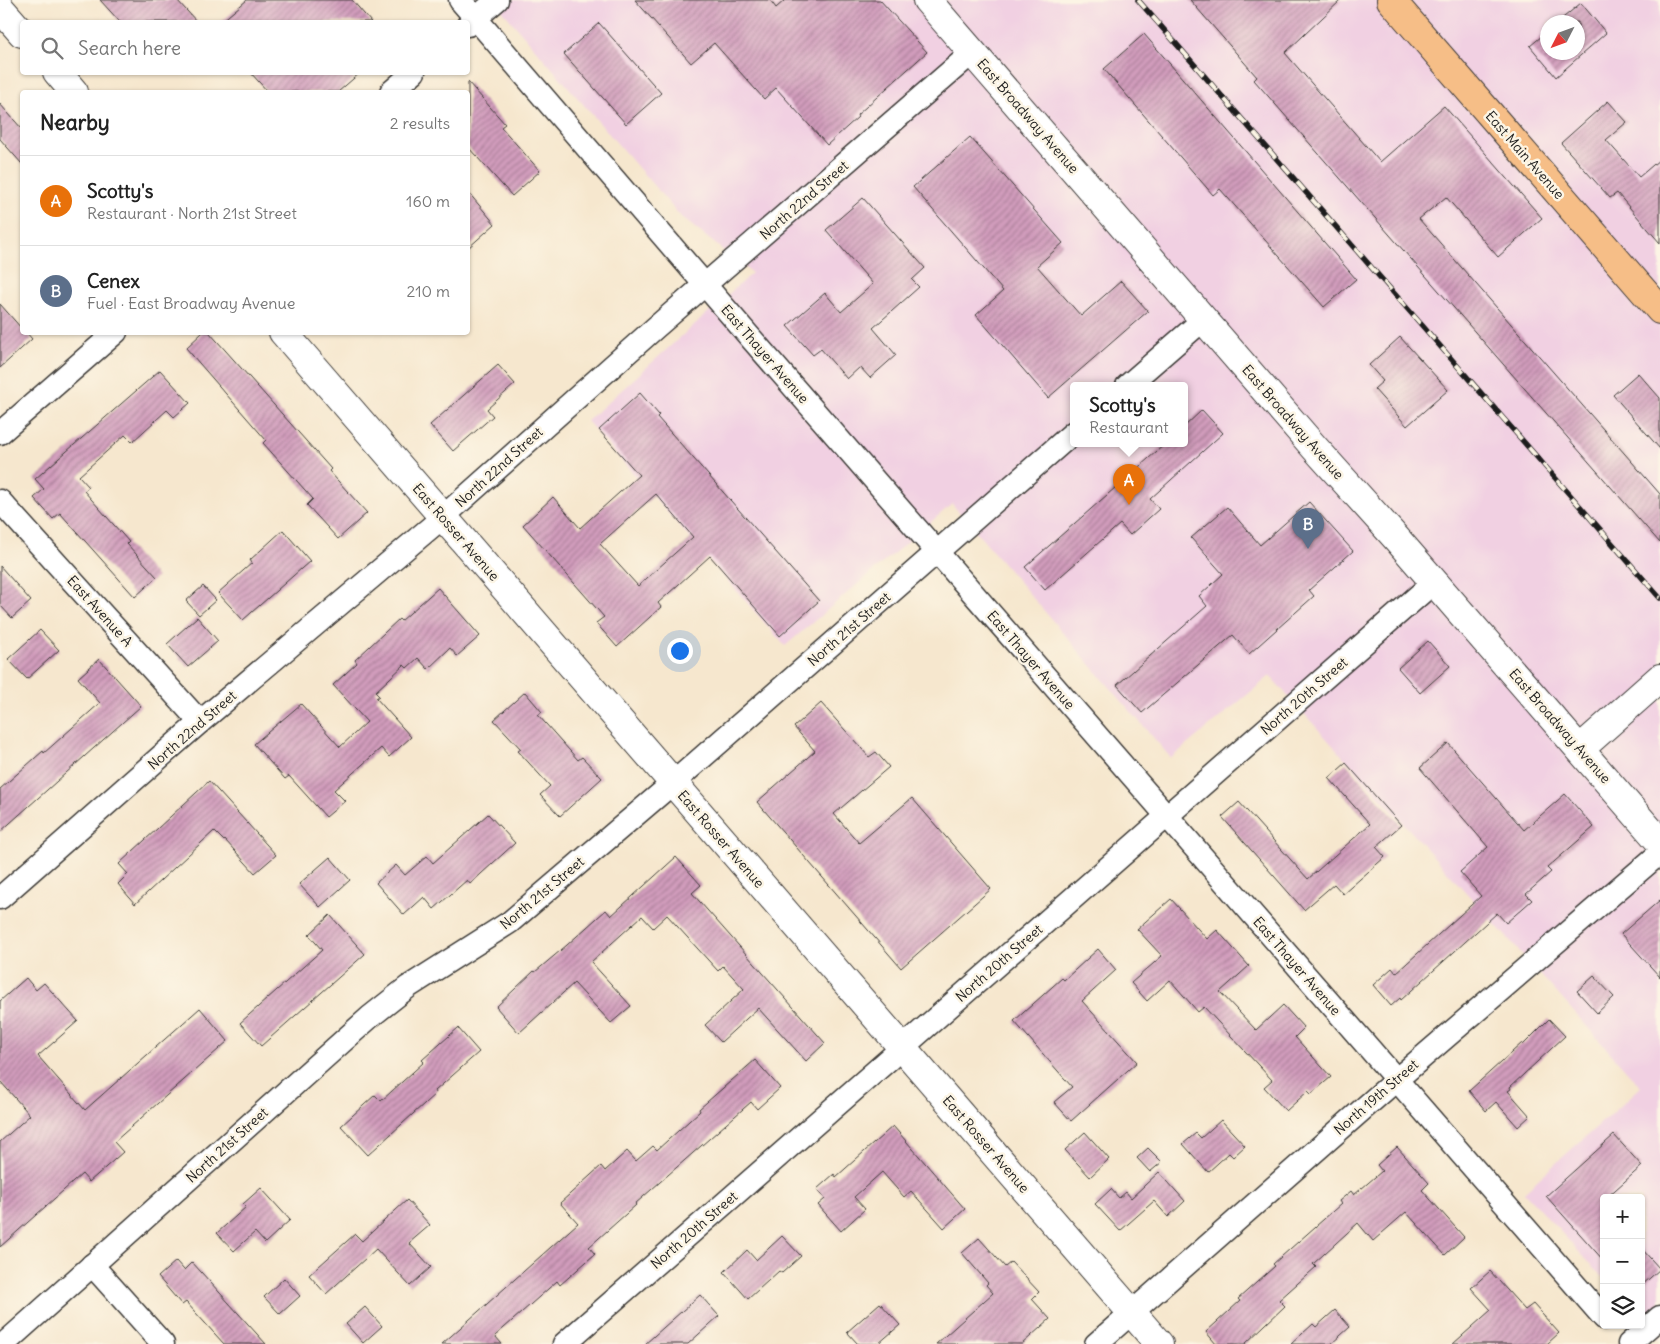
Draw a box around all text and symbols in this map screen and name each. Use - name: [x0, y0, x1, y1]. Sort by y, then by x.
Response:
- north arrow: [1540, 15, 1585, 60]
- search box: [20, 20, 470, 75]
- icon: search: [38, 34, 66, 62]
- text: Search here: [78, 36, 181, 60]
- street label: East Broadway Avenue: [973, 55, 1083, 177]
- street label: East Main Avenue: [1482, 107, 1568, 203]
- text: Nearby: [40, 109, 110, 136]
- text: 2 results: [390, 113, 450, 133]
- street label: North 22nd Street: [756, 156, 852, 243]
- text: Scotty's: [87, 179, 153, 203]
- text: A: [51, 191, 61, 211]
- text: 160 m: [406, 191, 450, 211]
- text: Restaurant · North 21st Street: [87, 203, 297, 223]
- text: Cenex: [87, 269, 140, 293]
- text: B: [51, 281, 61, 301]
- text: 210 m: [407, 281, 450, 301]
- text: Fuel · East Broadway Avenue: [87, 293, 295, 313]
- street label: East Thayer Avenue: [717, 301, 813, 407]
- street label: East Broadway Avenue: [1238, 361, 1348, 483]
- popup: [1070, 382, 1188, 447]
- text: Scotty's: [1089, 393, 1156, 417]
- text: Restaurant: [1089, 417, 1169, 437]
- street label: North 22nd Street: [451, 423, 547, 511]
- pin: A: [1113, 464, 1145, 505]
- street label: East Rosser Avenue: [409, 480, 503, 584]
- pin: B: [1292, 508, 1324, 549]
- street label: East Avenue A: [63, 572, 137, 650]
- street label: North 21st Street: [804, 588, 894, 670]
- street label: East Thayer Avenue: [983, 607, 1079, 713]
- your location: [667, 638, 693, 664]
- street label: North 20th Street: [1257, 653, 1351, 739]
- street label: East Broadway Avenue: [1505, 665, 1615, 787]
- street label: North 22nd Street: [144, 686, 240, 773]
- street label: East Rosser Avenue: [674, 787, 768, 891]
- street label: North 21st Street: [496, 852, 588, 933]
- street label: East Thayer Avenue: [1249, 913, 1345, 1019]
- street label: North 20th Street: [952, 920, 1046, 1006]
- street label: North 19th Street: [1330, 1055, 1422, 1139]
- street label: East Rosser Avenue: [939, 1092, 1033, 1196]
- street label: North 21st Street: [182, 1103, 272, 1187]
- street label: North 20th Street: [647, 1187, 741, 1273]
- map controls: [1600, 1194, 1645, 1329]
- button: +: [1600, 1194, 1645, 1239]
- button: −: [1600, 1239, 1645, 1284]
- button: layers: [1600, 1284, 1645, 1329]

